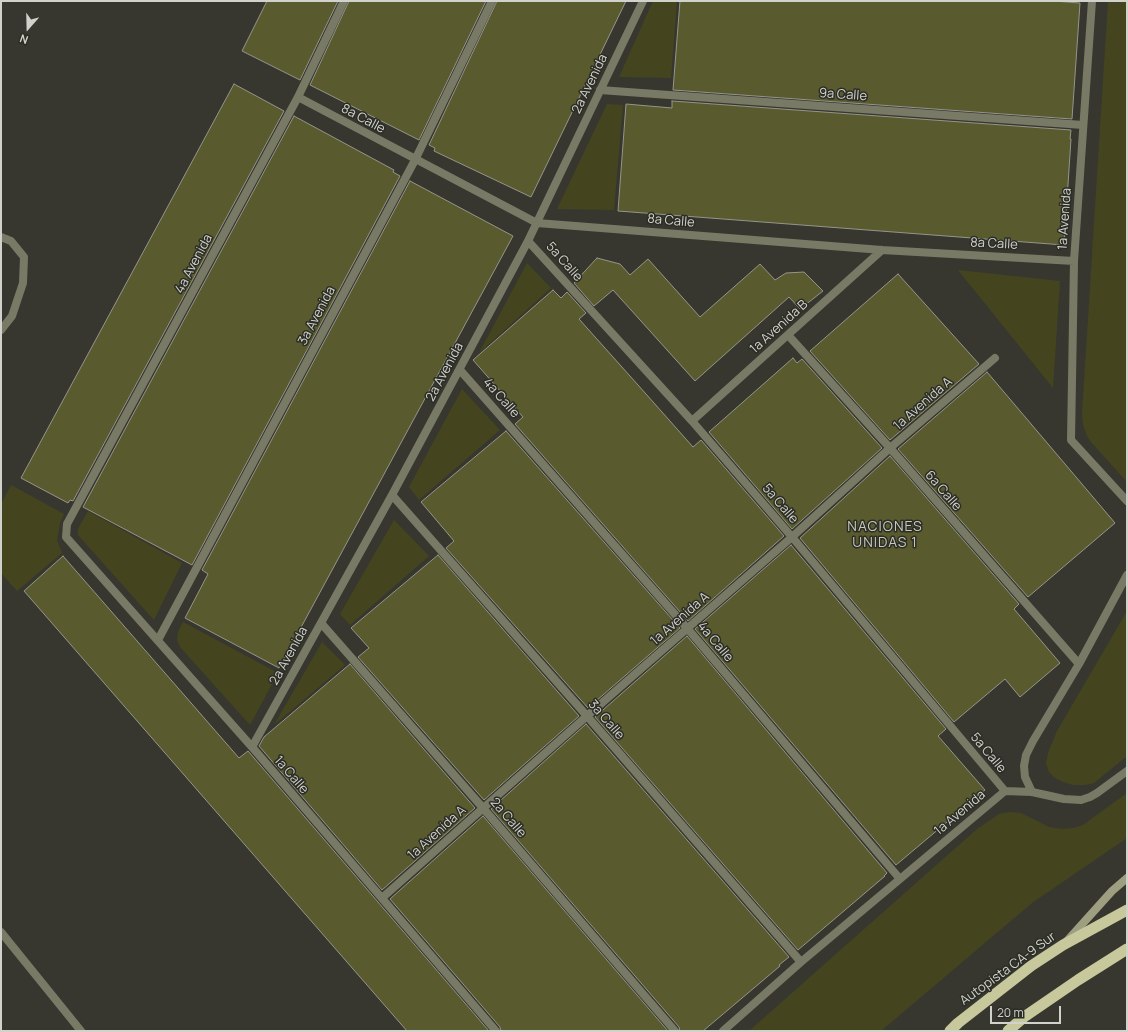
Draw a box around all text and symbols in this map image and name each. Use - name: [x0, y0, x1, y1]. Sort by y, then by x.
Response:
- north arrow: [8, 8, 48, 48]
- text: N: [17, 31, 30, 48]
- street label: 2a Avenida: [569, 52, 611, 116]
- street label: 9a Calle: [818, 86, 868, 104]
- street label: 8a Calle: [338, 101, 388, 137]
- street label: 1a Avenida: [1055, 188, 1075, 250]
- street label: 8a Calle: [647, 211, 695, 231]
- street label: 4a Avenida: [172, 232, 216, 296]
- street label: 8a Calle: [970, 235, 1018, 253]
- street label: 5a Calle: [542, 239, 586, 285]
- street label: 3a Avenida: [295, 284, 339, 348]
- street label: 1a Avenida B: [747, 297, 811, 357]
- street label: 2a Avenida: [423, 340, 467, 404]
- street label: 1a Avenida A: [890, 374, 956, 434]
- street label: 4a Calle: [479, 375, 523, 421]
- street label: 6a Calle: [921, 468, 965, 514]
- street label: 5a Calle: [759, 481, 801, 527]
- district label: NACIONES UNIDAS 1: [847, 519, 923, 552]
- street label: 1a Avenida A: [647, 589, 713, 649]
- street label: 4a Calle: [694, 619, 736, 665]
- street label: 2a Avenida: [267, 624, 311, 688]
- street label: 3a Calle: [585, 697, 627, 743]
- street label: 5a Calle: [967, 730, 1009, 776]
- street label: 1a Calle: [270, 753, 312, 797]
- street label: 1a Avenida: [931, 787, 989, 839]
- street label: 2a Calle: [487, 795, 529, 841]
- street label: 1a Avenida A: [405, 803, 469, 863]
- street label: Autopista CA-9 Sur: [957, 929, 1059, 1009]
- scale bar: [992, 998, 1063, 1024]
- text: 20 m: [997, 1004, 1024, 1021]

